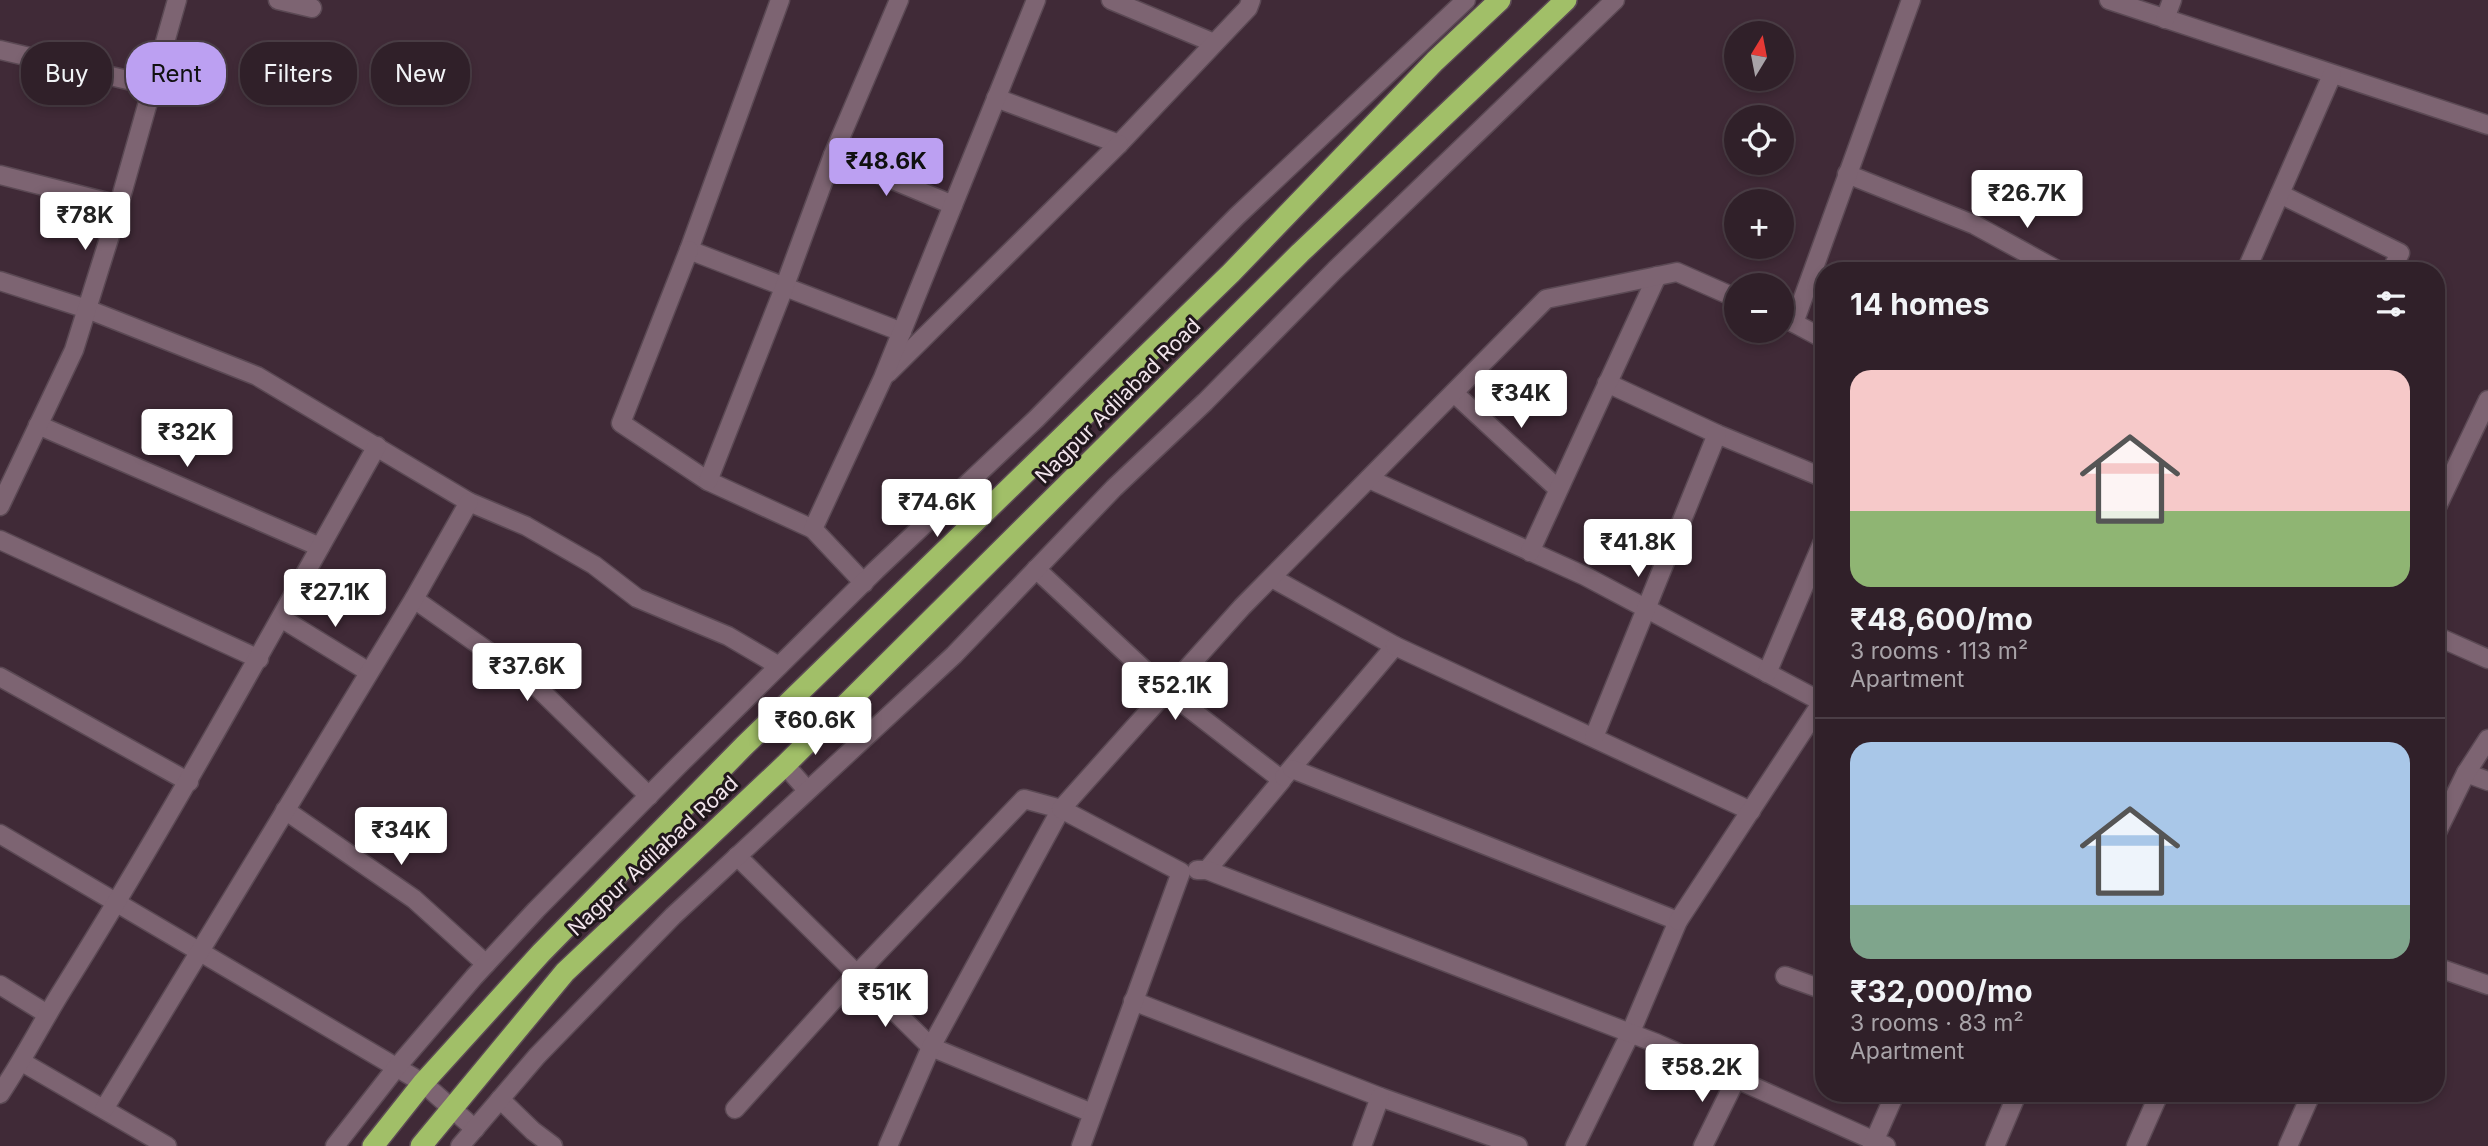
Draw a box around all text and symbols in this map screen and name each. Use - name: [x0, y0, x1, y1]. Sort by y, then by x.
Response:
- north arrow: [1724, 21, 1794, 91]
- map controls: [1724, 21, 1794, 343]
- chip: Buy: [21, 42, 112, 105]
- chip: Rent: [126, 42, 226, 105]
- chip: Filters: [240, 42, 357, 105]
- chip: New: [371, 42, 470, 105]
- button: locate: [1724, 105, 1794, 175]
- pin: ₹48.6K: [829, 138, 943, 198]
- text: ₹48.6K: [845, 147, 927, 175]
- pin: ₹26.7K: [1970, 170, 2084, 230]
- text: ₹26.7K: [1988, 179, 2066, 207]
- button: +: [1724, 189, 1794, 259]
- pin: ₹78K: [44, 192, 126, 252]
- text: ₹78K: [56, 201, 114, 229]
- button: −: [1724, 273, 1794, 343]
- icon: filters: [2372, 285, 2410, 323]
- text: 14 homes: [1850, 286, 1989, 322]
- street label: Nagpur Adilabad Road: [1030, 313, 1205, 488]
- pin: ₹34K: [1480, 370, 1562, 430]
- text: ₹34K: [1491, 379, 1551, 407]
- pin: ₹32K: [146, 410, 228, 469]
- icon: home: [2067, 416, 2193, 542]
- text: ₹32K: [157, 418, 217, 446]
- pin: ₹74.6K: [880, 480, 994, 539]
- text: ₹74.6K: [898, 488, 976, 516]
- pin: ₹41.8K: [1581, 520, 1695, 579]
- text: ₹41.8K: [1600, 528, 1676, 556]
- pin: ₹27.1K: [278, 570, 392, 629]
- text: ₹27.1K: [300, 578, 370, 606]
- text: ₹48,600/mo: [1850, 601, 2033, 637]
- text: 3 rooms · 113 m²: [1850, 637, 2028, 665]
- pin: ₹37.6K: [470, 644, 584, 703]
- text: ₹37.6K: [489, 652, 565, 680]
- pin: ₹52.1K: [1118, 662, 1232, 722]
- text: Apartment: [1850, 665, 1964, 693]
- text: ₹52.1K: [1138, 671, 1212, 699]
- pin: ₹60.6K: [758, 698, 872, 757]
- text: ₹60.6K: [774, 706, 856, 734]
- street label: Nagpur Adilabad Road: [563, 770, 743, 941]
- icon: home: [2067, 788, 2193, 914]
- pin: ₹34K: [360, 808, 442, 867]
- text: ₹34K: [371, 816, 431, 844]
- pin: ₹51K: [844, 970, 926, 1029]
- text: ₹32,000/mo: [1850, 973, 2033, 1009]
- text: ₹51K: [858, 978, 912, 1006]
- text: 3 rooms · 83 m²: [1850, 1009, 2024, 1037]
- text: Apartment: [1850, 1037, 1964, 1065]
- pin: ₹58.2K: [1645, 1044, 1759, 1104]
- text: ₹58.2K: [1661, 1053, 1743, 1081]

